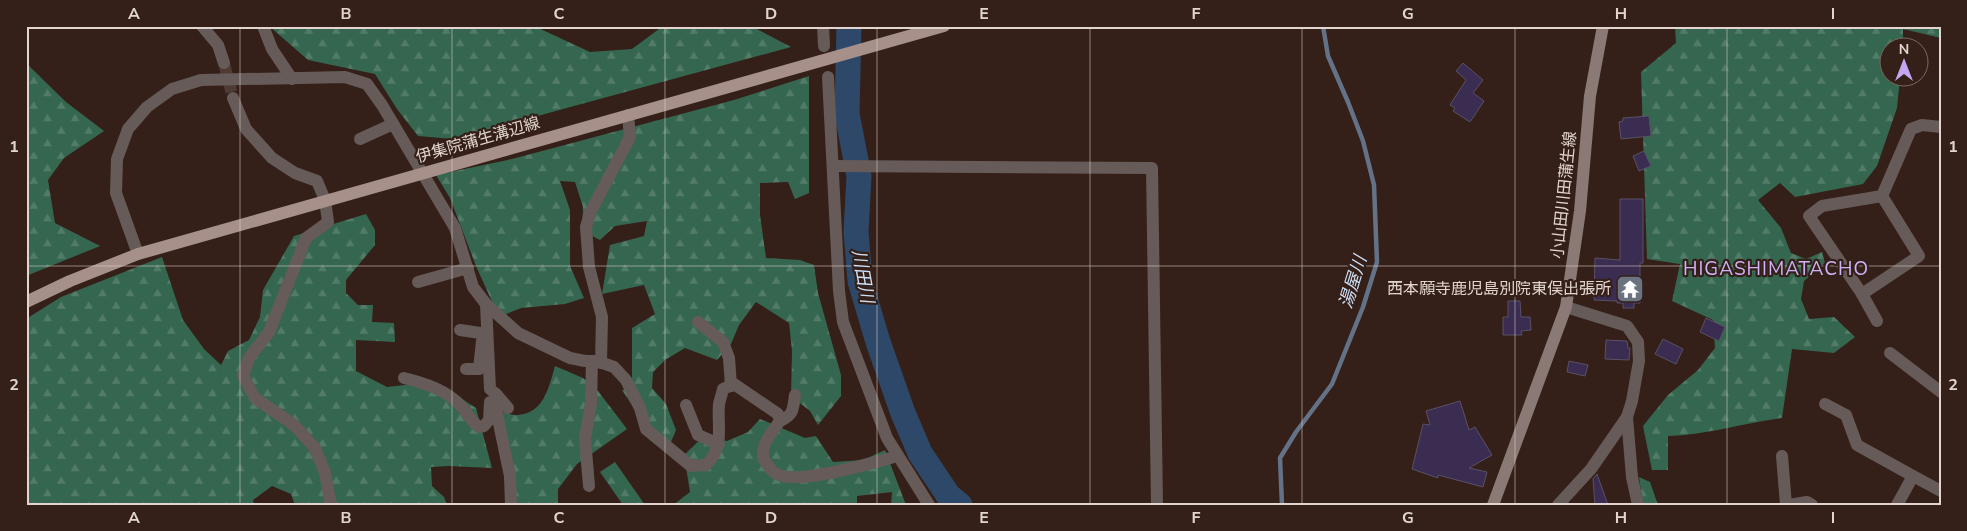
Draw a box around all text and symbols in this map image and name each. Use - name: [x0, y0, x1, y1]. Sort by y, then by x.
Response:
- text: A: [128, 3, 140, 25]
- text: B: [340, 3, 352, 25]
- text: C: [554, 3, 565, 25]
- text: D: [765, 3, 777, 25]
- text: E: [979, 3, 989, 25]
- text: F: [1192, 3, 1201, 25]
- text: G: [1402, 3, 1414, 25]
- text: H: [1615, 3, 1627, 25]
- text: I: [1831, 3, 1835, 25]
- north arrow: [1880, 38, 1930, 88]
- text: N: [1899, 40, 1909, 59]
- street label: 伊集院蒲生溝辺線: [413, 112, 543, 168]
- street label: 小山田川田蒲生線: [1546, 130, 1582, 260]
- text: 1: [9, 136, 19, 158]
- text: 1: [1948, 136, 1958, 158]
- water label: 川田川: [846, 247, 880, 307]
- water label: 湯屋川: [1334, 251, 1373, 311]
- district label: HIGASHIMATACHO: [1683, 256, 1869, 282]
- temple icon: 西本願寺鹿児島別院東俣出張所: [1615, 274, 1645, 304]
- place label: 西本願寺鹿児島別院東俣出張所: [1387, 278, 1611, 300]
- text: 2: [9, 374, 19, 396]
- text: 2: [1948, 374, 1958, 396]
- text: A: [128, 507, 140, 529]
- text: B: [340, 507, 352, 529]
- text: C: [554, 507, 565, 529]
- text: D: [765, 507, 777, 529]
- text: E: [979, 507, 989, 529]
- text: F: [1192, 507, 1201, 529]
- text: G: [1402, 507, 1414, 529]
- text: H: [1615, 507, 1627, 529]
- text: I: [1831, 507, 1835, 529]

